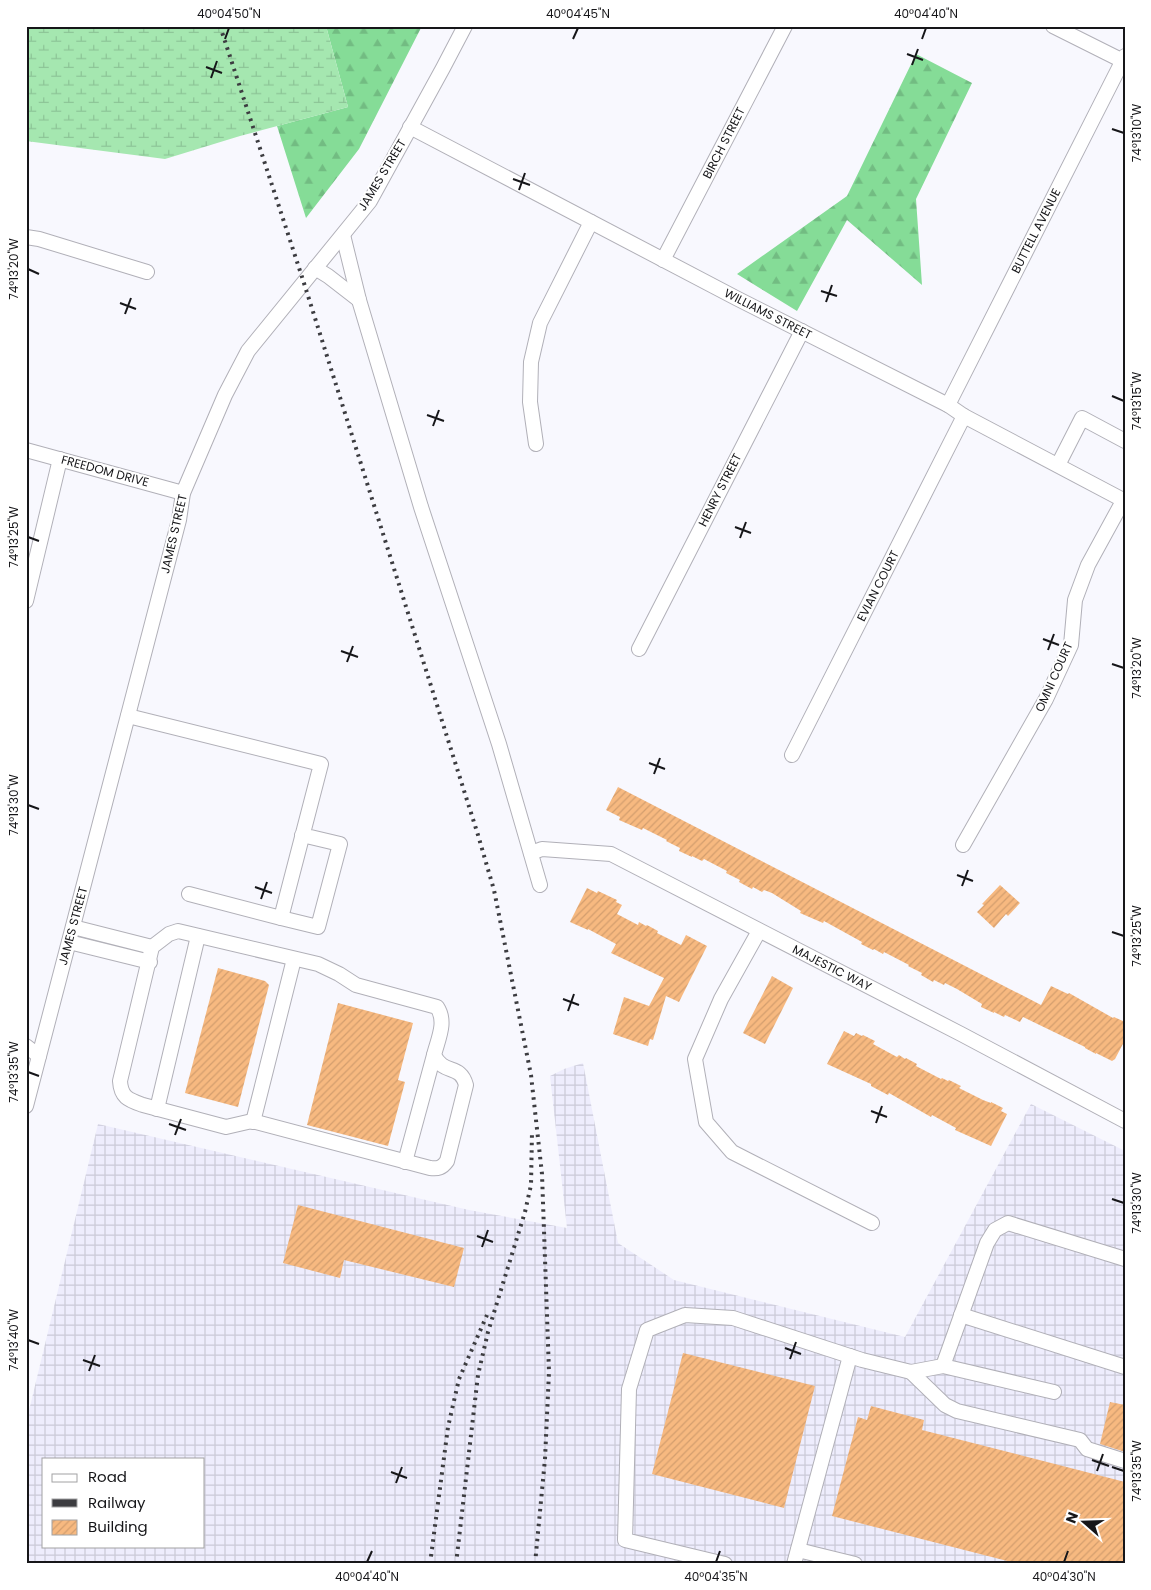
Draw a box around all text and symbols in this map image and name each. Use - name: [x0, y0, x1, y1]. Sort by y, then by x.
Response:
- text: 40°04'50"N: [197, 5, 261, 22]
- text: 40°04'45"N: [546, 5, 610, 22]
- text: 40°04'40"N: [894, 5, 958, 22]
- street label: BIRCH STREET: [698, 104, 749, 181]
- text: 74°13'10"W: [1128, 104, 1145, 162]
- street label: JAMES STREET: [353, 135, 410, 214]
- street label: BUTTELL AVENUE: [1007, 185, 1064, 276]
- text: 74°13'20"W: [5, 238, 22, 300]
- street label: WILLIAMS STREET: [721, 284, 815, 343]
- text: 74°13'15"W: [1128, 372, 1145, 430]
- street label: HENRY STREET: [694, 450, 746, 529]
- street label: FREEDOM DRIVE: [59, 451, 151, 490]
- street label: JAMES STREET: [156, 492, 191, 575]
- text: 74°13'25"W: [5, 506, 22, 568]
- street label: EVIAN COURT: [852, 547, 903, 624]
- text: 74°13'20"W: [1128, 637, 1145, 699]
- street label: OMNI COURT: [1031, 639, 1077, 714]
- text: 74°13'30"W: [5, 774, 22, 836]
- street label: JAMES STREET: [54, 884, 91, 967]
- text: 74°13'25"W: [1128, 905, 1145, 967]
- street label: MAJESTIC WAY: [790, 940, 875, 995]
- text: 74°13'35"W: [5, 1041, 22, 1103]
- text: 74°13'30"W: [1128, 1172, 1145, 1234]
- text: 74°13'40"W: [5, 1309, 22, 1371]
- text: 74°13'35"W: [1128, 1440, 1145, 1502]
- legend: [42, 1458, 205, 1548]
- text: Road: [88, 1466, 127, 1487]
- text: Railway: [88, 1492, 146, 1513]
- north arrow: [1058, 1498, 1108, 1548]
- text: N: [1061, 1509, 1083, 1526]
- text: Building: [88, 1516, 148, 1537]
- text: 40°04'40"N: [335, 1568, 399, 1585]
- text: 40°04'35"N: [684, 1568, 748, 1585]
- text: 40°04'30"N: [1032, 1568, 1096, 1585]

